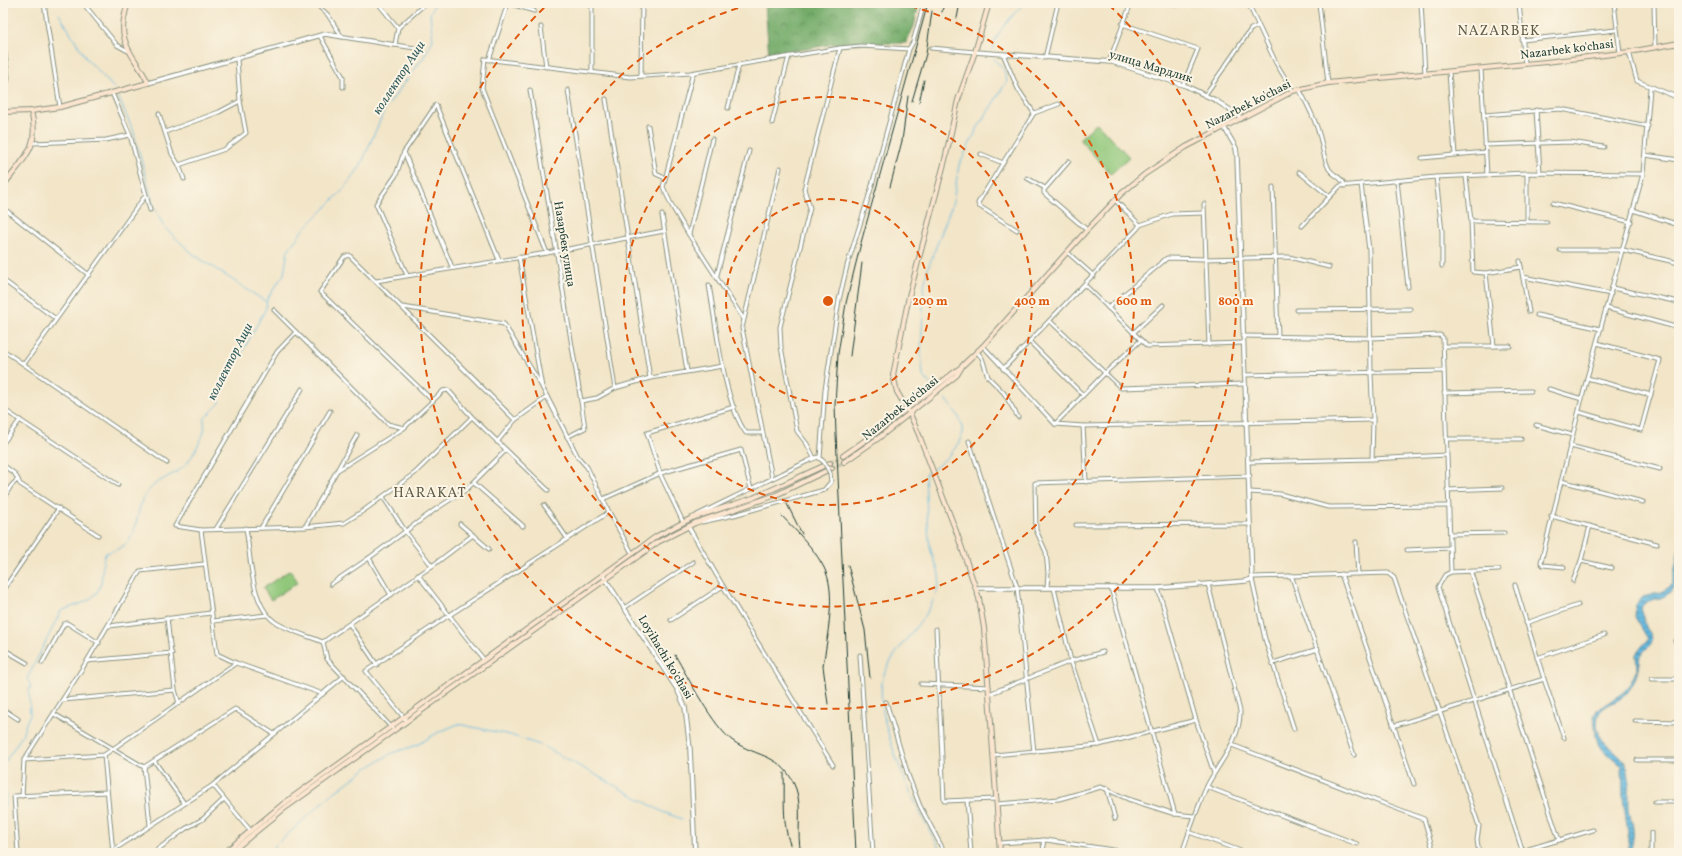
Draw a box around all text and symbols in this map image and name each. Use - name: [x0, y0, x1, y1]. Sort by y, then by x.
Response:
- district label: NAZARBEK: [1458, 22, 1540, 41]
- street label: Nazarbek ko'chasi: [1519, 36, 1615, 64]
- water label: коллектор Ащи: [369, 37, 431, 119]
- street label: улица Мардлик: [1107, 47, 1195, 87]
- street label: Nazarbek ko'chasi: [1203, 76, 1294, 133]
- street label: Назарбек улица: [549, 200, 579, 288]
- centre of rings: [821, 294, 835, 308]
- text: 200 m: [912, 294, 948, 310]
- text: 400 m: [1014, 294, 1050, 310]
- text: 600 m: [1116, 294, 1152, 310]
- text: 800 m: [1218, 294, 1254, 310]
- water label: коллектор Ащи: [204, 320, 258, 404]
- street label: Nazarbek ko'chasi: [859, 373, 943, 445]
- district label: HARAKAT: [393, 484, 467, 503]
- street label: Loyihachi ko'chasi: [634, 612, 697, 703]

